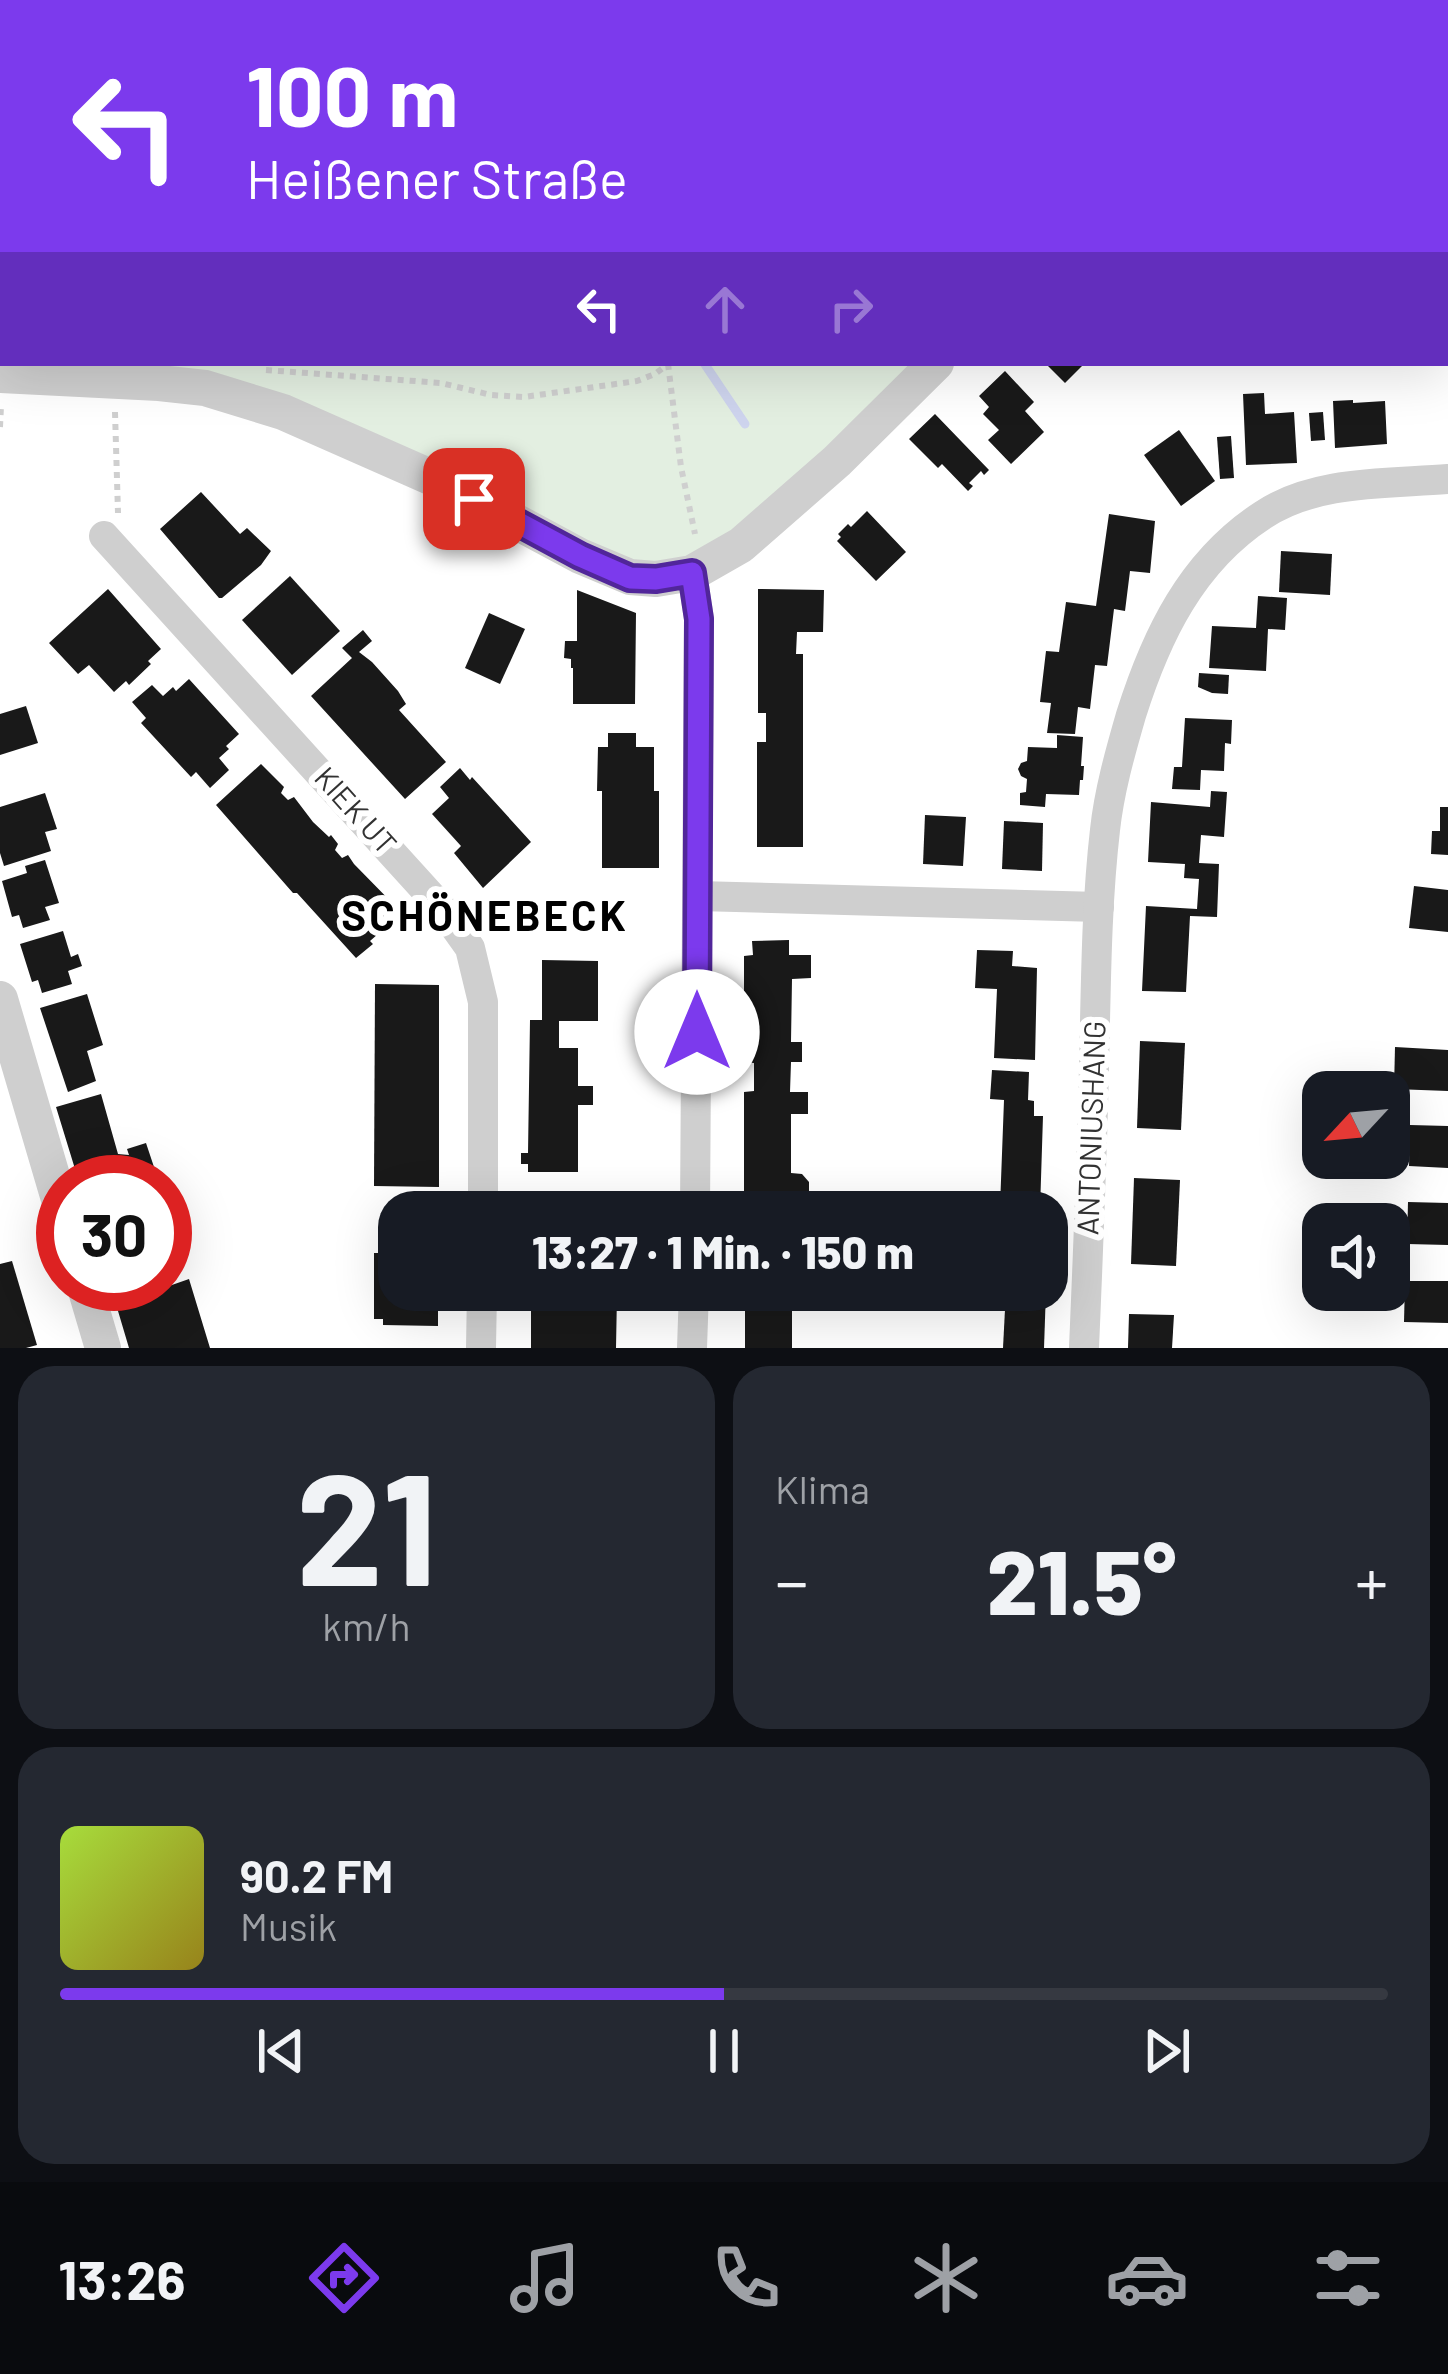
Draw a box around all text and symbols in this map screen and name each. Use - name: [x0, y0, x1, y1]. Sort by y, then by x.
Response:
- text: 100 m: [246, 43, 458, 144]
- icon: left: [48, 48, 204, 204]
- text: Heißener Straße: [246, 145, 628, 210]
- icon: left: [566, 276, 632, 342]
- icon: ahead: [692, 276, 758, 342]
- icon: right: [818, 276, 884, 342]
- pin: [423, 448, 525, 550]
- icon: arrive: [441, 466, 507, 532]
- street label: KIEK UT: [308, 759, 405, 861]
- district label: SCHÖNEBECK: [341, 889, 629, 939]
- position arrow: [634, 969, 760, 1095]
- street label: ANTONIUSHANG: [1068, 1020, 1112, 1236]
- north arrow: [1302, 1071, 1410, 1179]
- map controls: [1302, 1071, 1410, 1311]
- speed limit sign: 30: [36, 1155, 192, 1311]
- button: sound: [1302, 1203, 1410, 1311]
- text: 13:27 · 1 Min. · 150 m: [532, 1224, 914, 1278]
- text: 21: [296, 1430, 437, 1617]
- text: Klima: [775, 1465, 870, 1512]
- text: 21.5°: [987, 1525, 1176, 1633]
- text: −: [775, 1540, 808, 1619]
- text: +: [1355, 1540, 1388, 1619]
- text: km/h: [322, 1602, 411, 1649]
- text: 90.2 FM: [240, 1848, 393, 1902]
- text: Musik: [240, 1902, 337, 1949]
- icon: previous: [248, 2018, 314, 2084]
- icon: pause: [691, 2018, 757, 2084]
- icon: next: [1134, 2018, 1200, 2084]
- icon: directions: [302, 2236, 386, 2320]
- icon: music: [503, 2236, 587, 2320]
- icon: phone: [704, 2236, 788, 2320]
- icon: climate: [904, 2236, 988, 2320]
- icon: car: [1105, 2236, 1189, 2320]
- icon: filters: [1306, 2236, 1390, 2320]
- text: 13:26: [58, 2246, 186, 2311]

